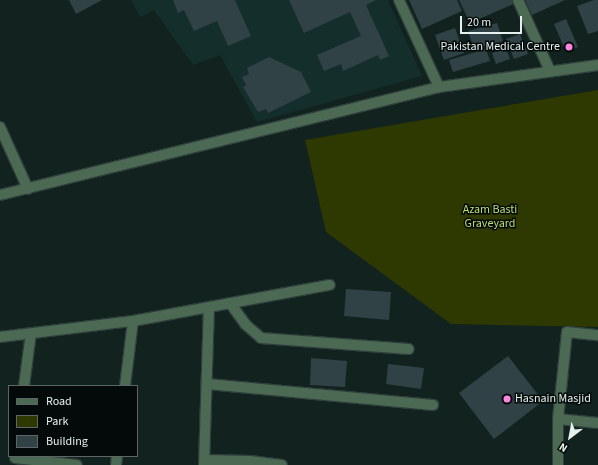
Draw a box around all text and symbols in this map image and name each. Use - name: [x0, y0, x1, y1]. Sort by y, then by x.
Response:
- scale bar: [462, 8, 524, 34]
- text: 20 m: [467, 14, 491, 31]
- place label: Pakistan Medical Centre: [441, 40, 560, 54]
- marker: Pakistan Medical Centre: [563, 41, 575, 53]
- park label: Azam Basti Graveyard: [463, 203, 517, 231]
- legend: [8, 385, 138, 457]
- place label: Hasnain Masjid: [515, 392, 591, 406]
- text: Road: [46, 393, 72, 410]
- marker: Hasnain Masjid: [502, 394, 512, 404]
- text: Park: [46, 413, 68, 430]
- north arrow: [550, 417, 590, 457]
- text: Building: [46, 433, 88, 450]
- text: N: [556, 439, 570, 456]

